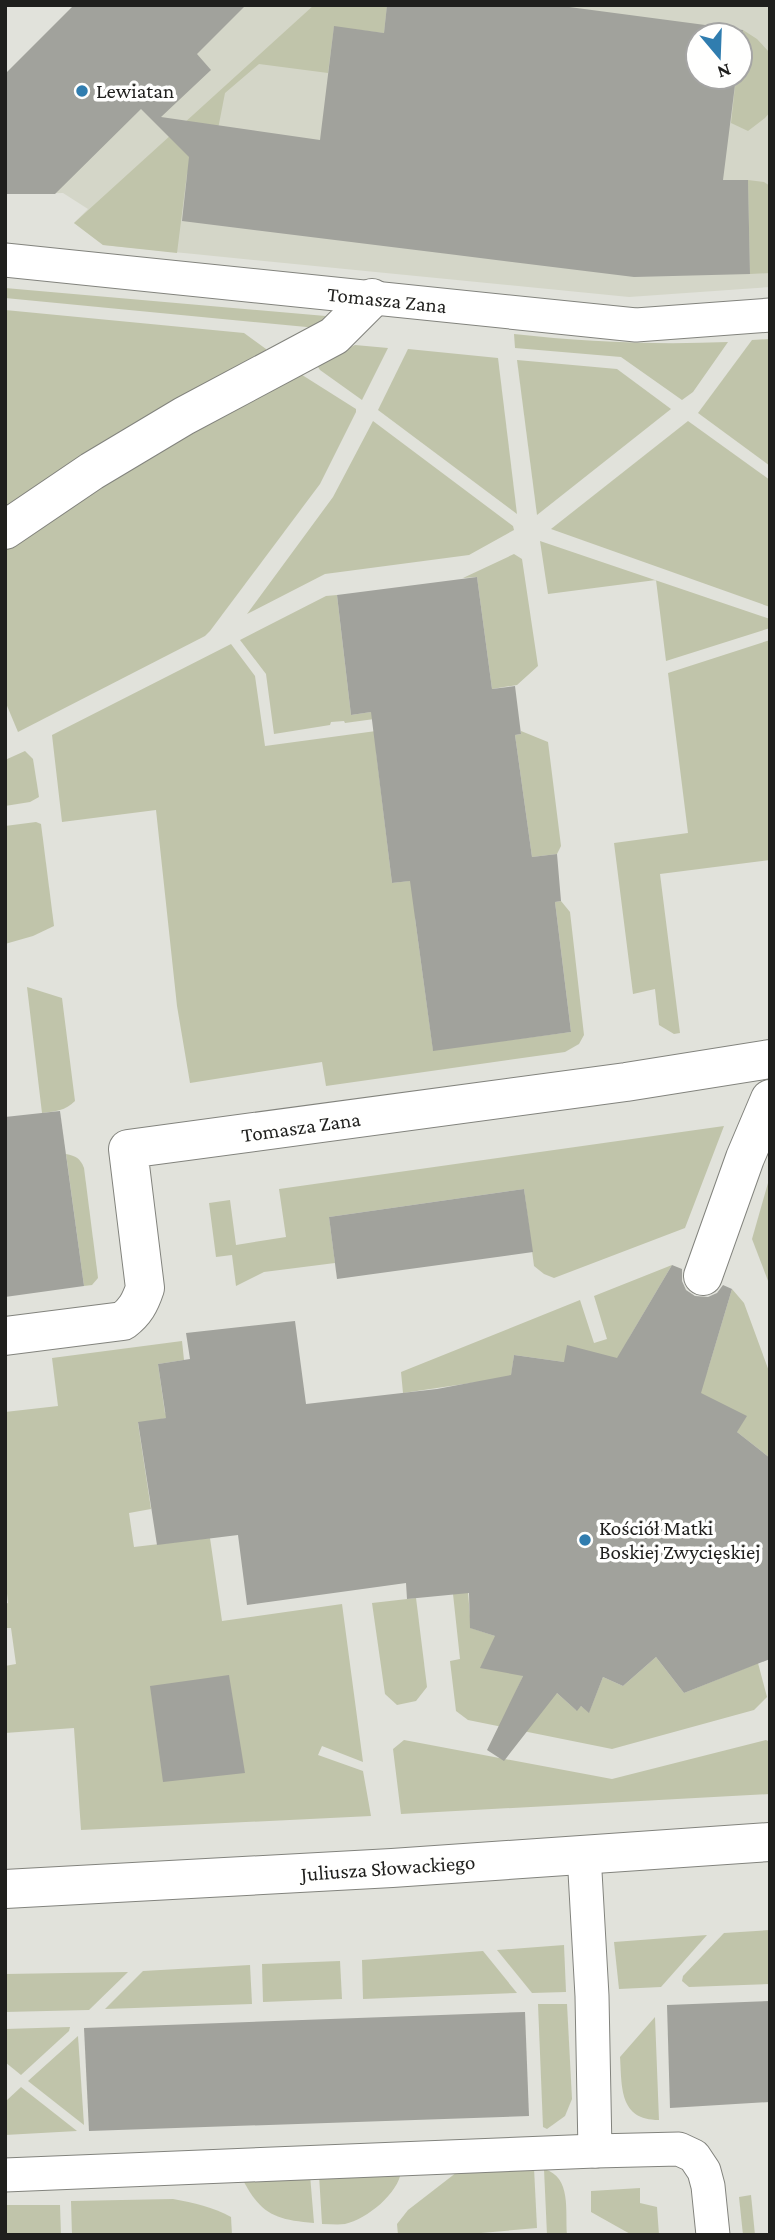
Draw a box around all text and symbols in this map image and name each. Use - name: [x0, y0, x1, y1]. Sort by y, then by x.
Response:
- north arrow: [684, 21, 754, 91]
- text: N: [715, 60, 734, 84]
- place label: Lewiatan: [96, 79, 174, 103]
- marker: Lewiatan: [74, 83, 90, 99]
- street label: Tomasza Zana: [326, 282, 448, 318]
- street label: Tomasza Zana: [240, 1107, 362, 1147]
- place label: Kościół Matki Boskiej Zwycięskiej: [599, 1516, 760, 1564]
- marker: Kościół Matki Boskiej Zwycięskiej: [577, 1532, 593, 1548]
- street label: Juliusza Słowackiego: [298, 1850, 476, 1886]

